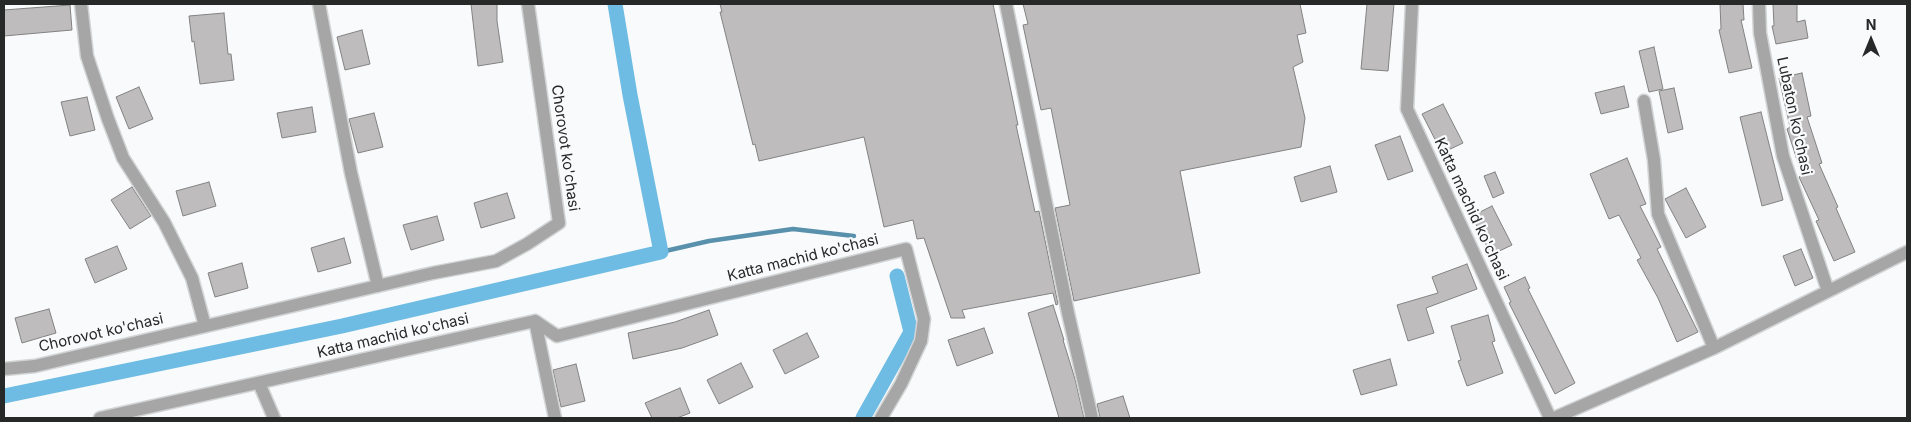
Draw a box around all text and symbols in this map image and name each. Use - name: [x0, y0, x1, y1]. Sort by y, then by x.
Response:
- north arrow: [1846, 15, 1896, 65]
- text: N: [1866, 16, 1876, 33]
- street label: Lubaton ko'chasi: [1773, 55, 1815, 177]
- street label: Chorovot ko'chasi: [547, 84, 583, 212]
- street label: Katta machid ko'chasi: [1430, 135, 1512, 283]
- street label: Katta machid ko'chasi: [726, 231, 880, 285]
- street label: Chorovot ko'chasi: [37, 310, 165, 356]
- street label: Katta machid ko'chasi: [315, 310, 471, 362]

